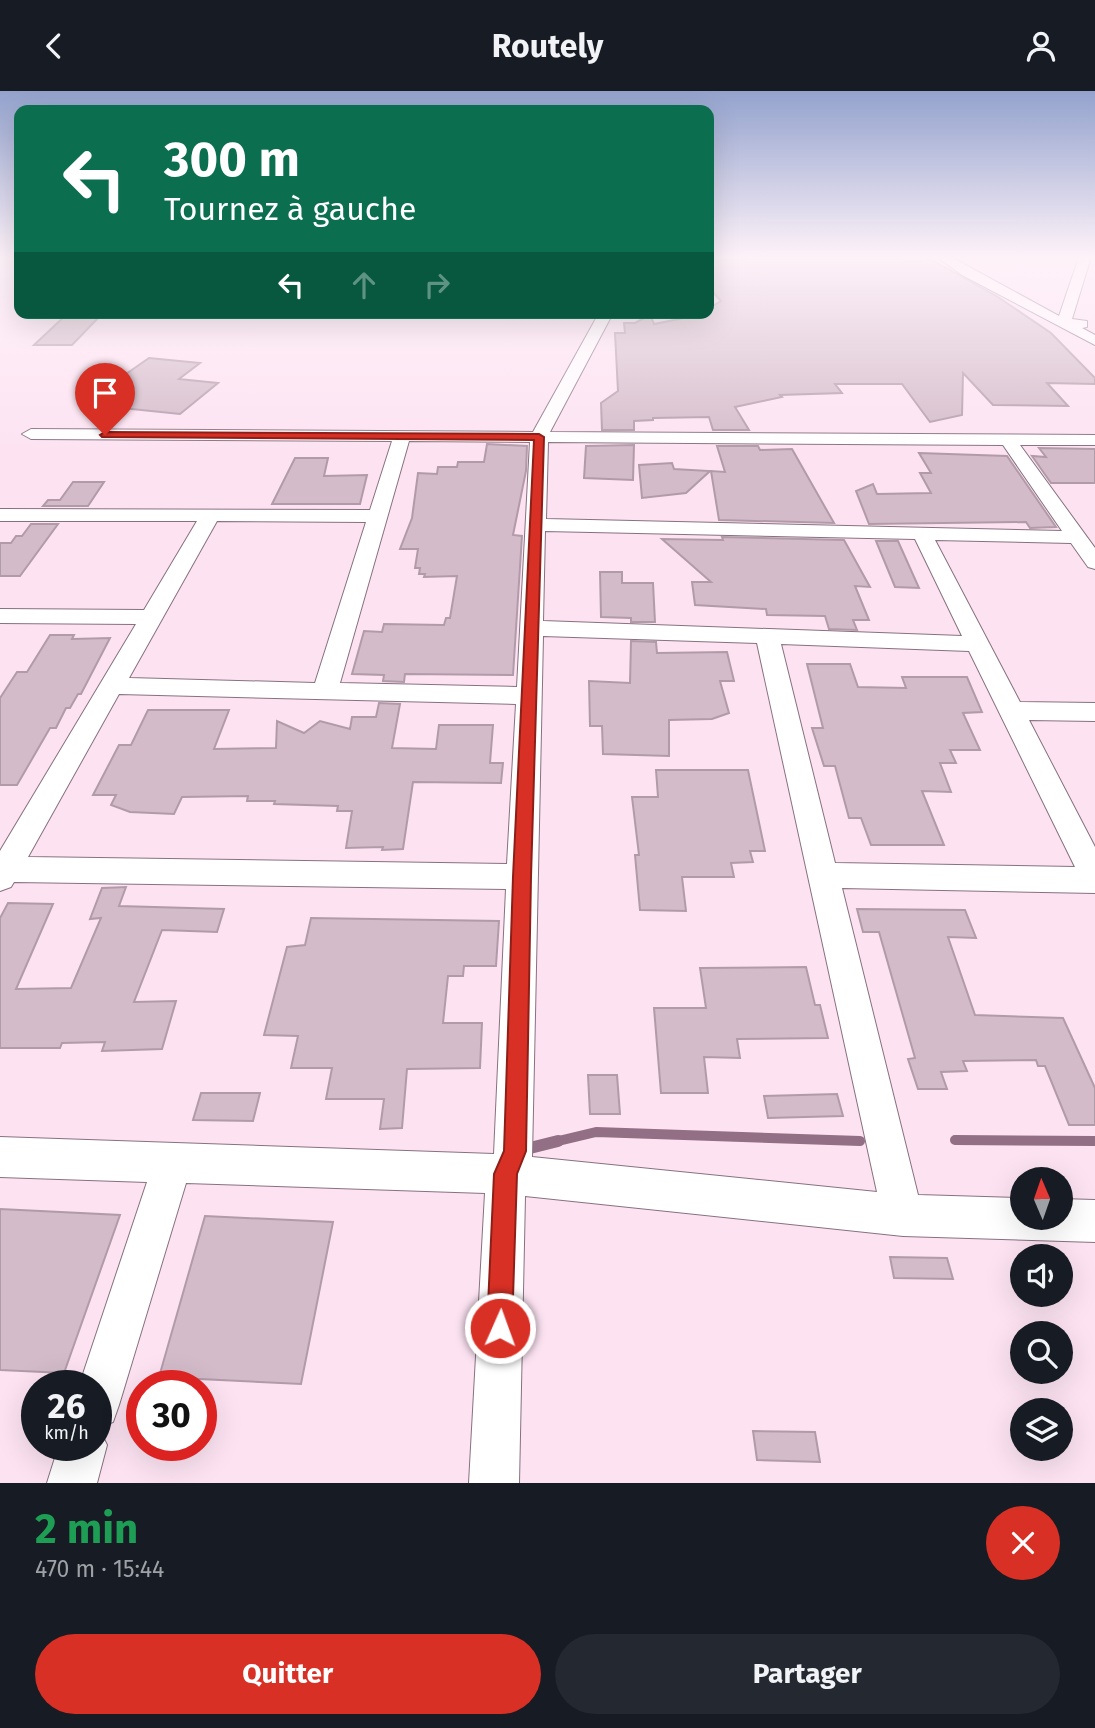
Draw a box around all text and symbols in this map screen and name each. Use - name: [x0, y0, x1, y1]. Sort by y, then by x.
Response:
- icon: back: [35, 27, 73, 65]
- text: Routely: [492, 27, 603, 65]
- icon: person: [1022, 27, 1060, 65]
- text: 300 m: [164, 130, 300, 189]
- icon: left: [49, 133, 140, 224]
- text: Tournez à gauche: [164, 190, 416, 228]
- icon: left: [272, 266, 310, 304]
- icon: ahead: [345, 266, 383, 304]
- icon: right: [418, 266, 456, 304]
- pin: [75, 363, 135, 435]
- icon: arrive: [86, 374, 124, 412]
- north arrow: [1010, 1167, 1073, 1230]
- map controls: [1010, 1167, 1073, 1461]
- button: sound: [1010, 1244, 1073, 1307]
- position arrow: [463, 1291, 537, 1365]
- button: search: [1010, 1321, 1073, 1384]
- speed limit sign: 30: [126, 1370, 217, 1461]
- text: 26: [48, 1385, 85, 1427]
- button: layers: [1010, 1398, 1073, 1461]
- text: km/h: [44, 1422, 89, 1444]
- text: 2 min: [35, 1504, 138, 1554]
- button: close: [986, 1506, 1060, 1580]
- text: 470 m · 15:44: [35, 1555, 164, 1583]
- button: Quitter: [35, 1634, 541, 1714]
- button: Partager: [555, 1634, 1060, 1714]

